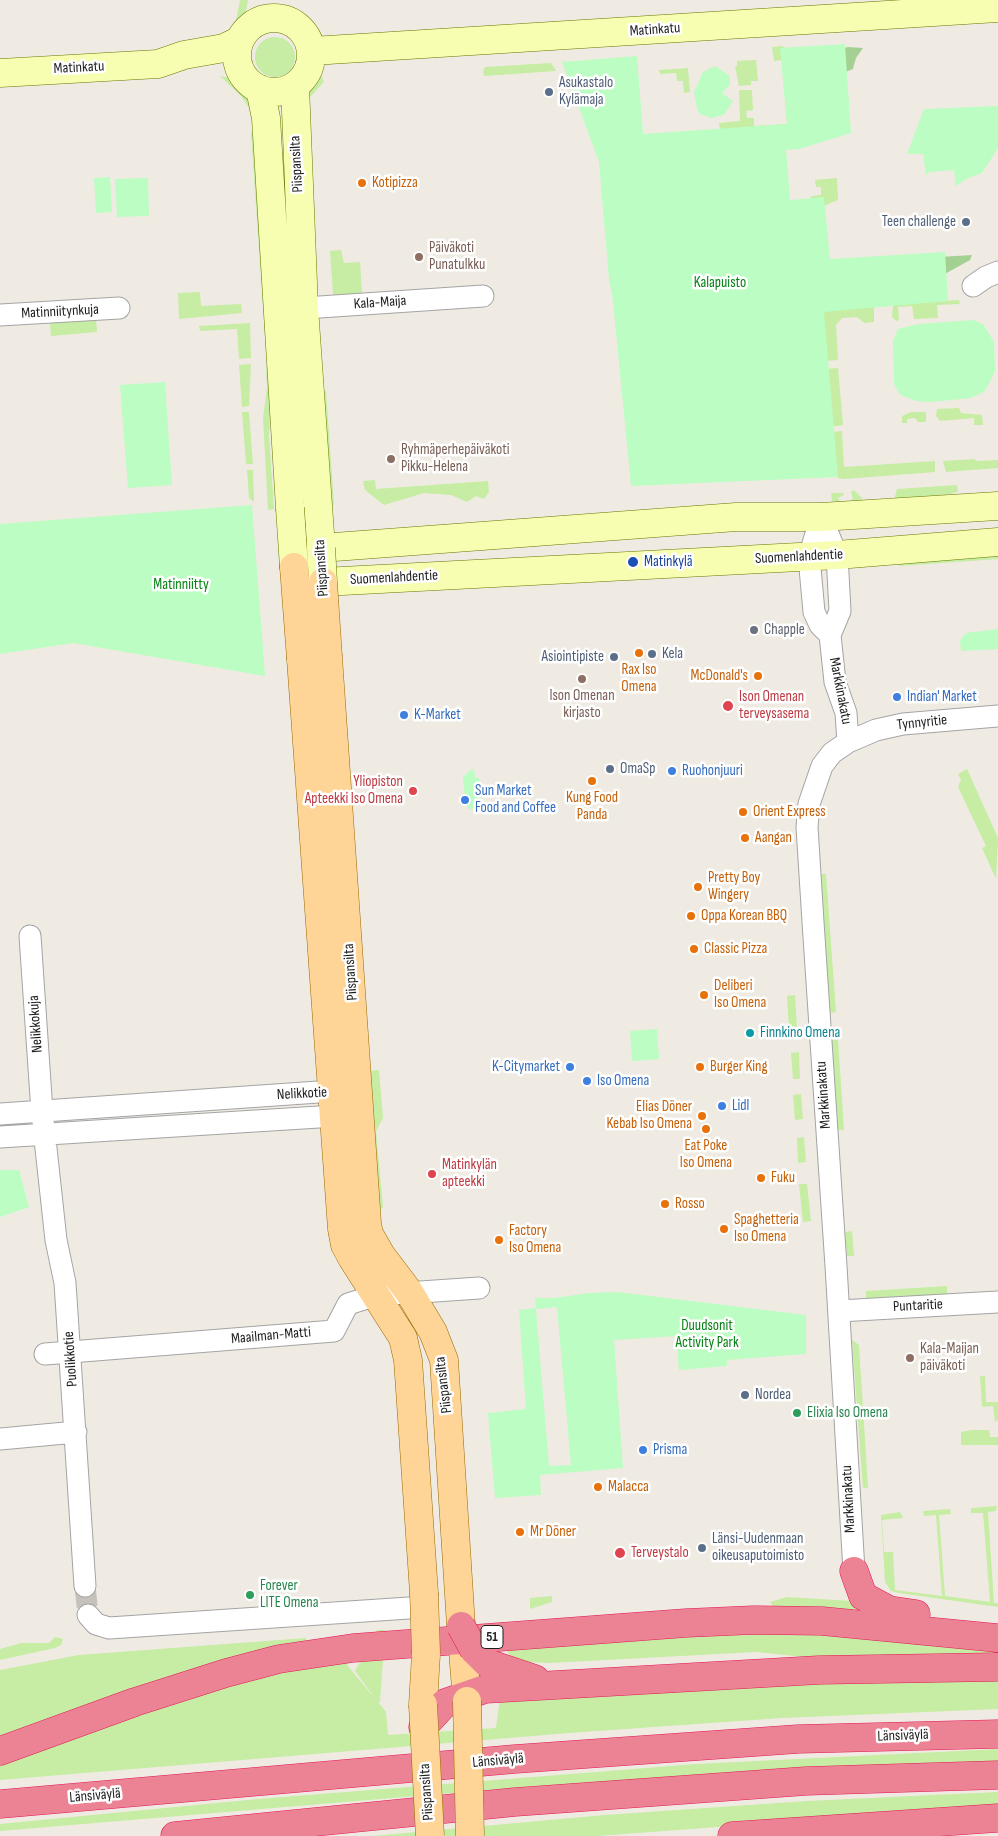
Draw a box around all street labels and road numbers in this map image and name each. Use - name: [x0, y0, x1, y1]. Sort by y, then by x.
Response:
- street label: Matinkatu: [629, 19, 681, 41]
- street label: Matinkatu: [53, 58, 105, 78]
- street label: Piispansilta: [287, 135, 307, 193]
- street label: Kala-Maija: [353, 292, 407, 314]
- street label: Matinniitynkuja: [21, 301, 99, 323]
- street label: Piispansilta: [311, 539, 333, 597]
- street label: Suomenlahdentie: [754, 546, 844, 568]
- street label: Suomenlahdentie: [349, 567, 439, 589]
- street label: Markkinakatu: [825, 656, 855, 726]
- street label: Tynnyritie: [896, 711, 948, 735]
- street label: Piispansilta: [340, 943, 362, 1001]
- street label: Nelikkokuja: [25, 995, 47, 1053]
- street label: Markkinakatu: [813, 1061, 835, 1129]
- street label: Nelikkotie: [276, 1084, 328, 1104]
- street label: Puntaritie: [893, 1296, 943, 1316]
- street label: Maailman-Matti: [230, 1324, 312, 1348]
- street label: Puolikkotie: [60, 1331, 82, 1387]
- street label: Piispansilta: [432, 1356, 456, 1414]
- street label: Markkinakatu: [838, 1465, 860, 1533]
- road number: 51: [481, 1625, 503, 1648]
- street label: Länsiväylä: [877, 1726, 929, 1746]
- street label: Länsiväylä: [472, 1750, 524, 1772]
- street label: Piispansilta: [416, 1763, 438, 1821]
- street label: Länsiväylä: [69, 1785, 121, 1807]

